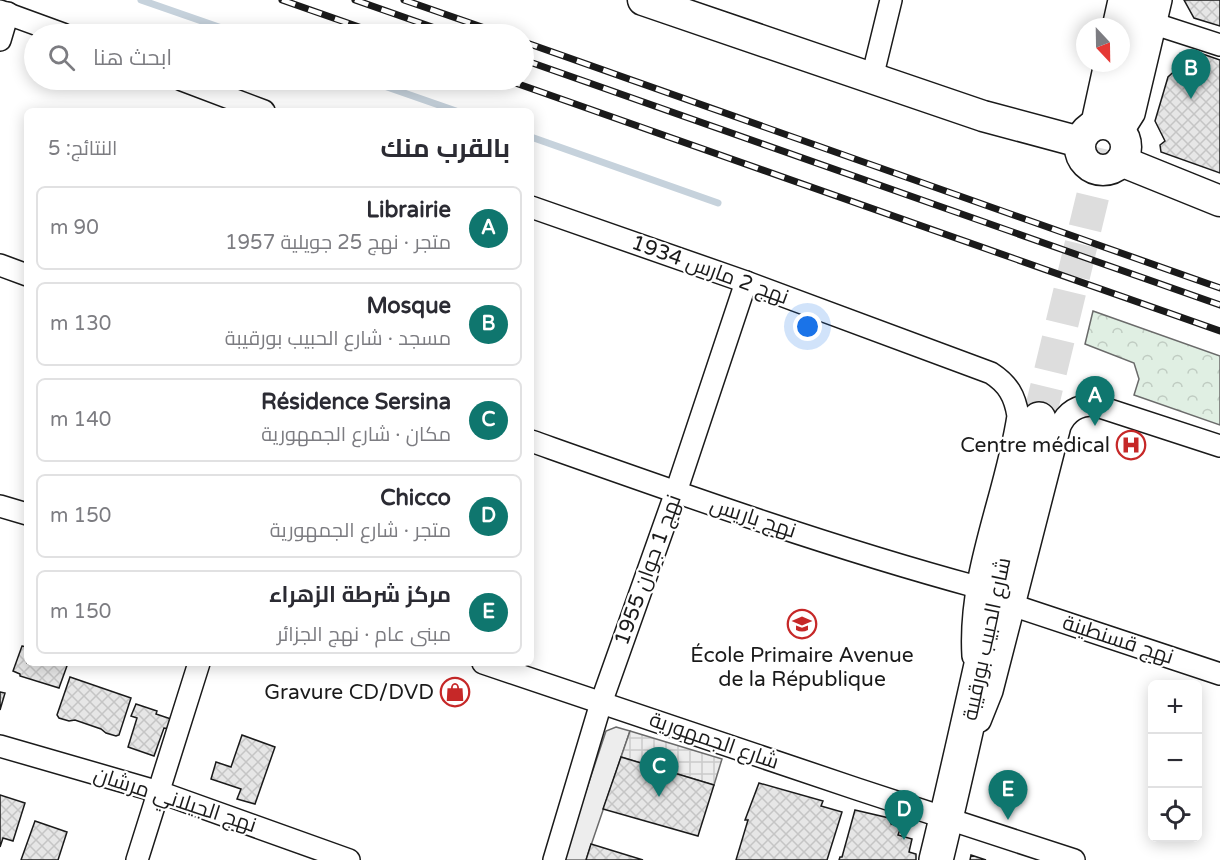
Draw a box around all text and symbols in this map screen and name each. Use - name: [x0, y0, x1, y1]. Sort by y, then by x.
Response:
- north arrow: [1076, 18, 1130, 72]
- search box: [24, 24, 534, 90]
- icon: search: [45, 41, 78, 74]
- text: ابحث هنا: [93, 45, 172, 71]
- pin: B: [1172, 50, 1210, 99]
- text: بالقرب منك: [381, 133, 510, 164]
- text: النتائج: 5: [48, 137, 117, 161]
- text: Librairie: [366, 197, 451, 223]
- text: 90 m: [50, 216, 99, 240]
- text: A: [481, 216, 496, 240]
- street label: نهج 2 مارس 1934: [628, 230, 792, 311]
- text: متجر · نهج 25 جويلية 1957: [225, 231, 451, 255]
- text: Mosque: [366, 293, 451, 319]
- text: 130 m: [50, 312, 111, 336]
- text: B: [482, 312, 495, 336]
- your location: [793, 312, 822, 341]
- text: مسجد · شارع الحبيب بورقيبة: [225, 327, 451, 351]
- pin: A: [1076, 376, 1114, 426]
- text: Résidence Sersina: [261, 389, 451, 415]
- text: 140 m: [50, 408, 111, 432]
- text: C: [482, 408, 495, 432]
- text: مكان · شارع الجمهورية: [261, 423, 451, 447]
- hospital icon: Centre médical: [1115, 429, 1147, 461]
- place label: Centre médical: [960, 433, 1110, 458]
- text: Chicco: [380, 485, 451, 511]
- street label: نهج 1 جوان 1955: [609, 491, 688, 649]
- street label: نهج باريس: [707, 492, 799, 545]
- text: 150 m: [50, 504, 111, 528]
- text: D: [481, 504, 496, 528]
- text: متجر · شارع الجمهورية: [270, 519, 451, 543]
- street label: شارع الحبيب بورقيبة: [958, 555, 1017, 723]
- text: مركز شرطة الزهراء: [269, 582, 451, 608]
- text: 150 m: [50, 600, 111, 624]
- text: E: [482, 600, 495, 624]
- school or university icon: École Primaire Avenue de la République: [786, 608, 818, 640]
- street label: نهج قسنطينة: [1059, 610, 1177, 671]
- text: مبنى عام · نهج الجزائر: [277, 623, 451, 647]
- place label: École Primaire Avenue de la République: [690, 643, 914, 692]
- shop icon: Gravure CD/DVD: [439, 676, 471, 708]
- place label: Gravure CD/DVD: [264, 680, 434, 705]
- map controls: [1148, 680, 1202, 842]
- button: +: [1148, 680, 1202, 734]
- street label: شارع الجمهورية: [646, 707, 782, 776]
- button: −: [1148, 734, 1202, 788]
- pin: C: [640, 748, 678, 797]
- street label: نهج الجيلاني مرشان: [90, 762, 259, 841]
- pin: E: [988, 770, 1028, 820]
- button: locate: [1148, 788, 1202, 842]
- pin: D: [884, 790, 924, 840]

